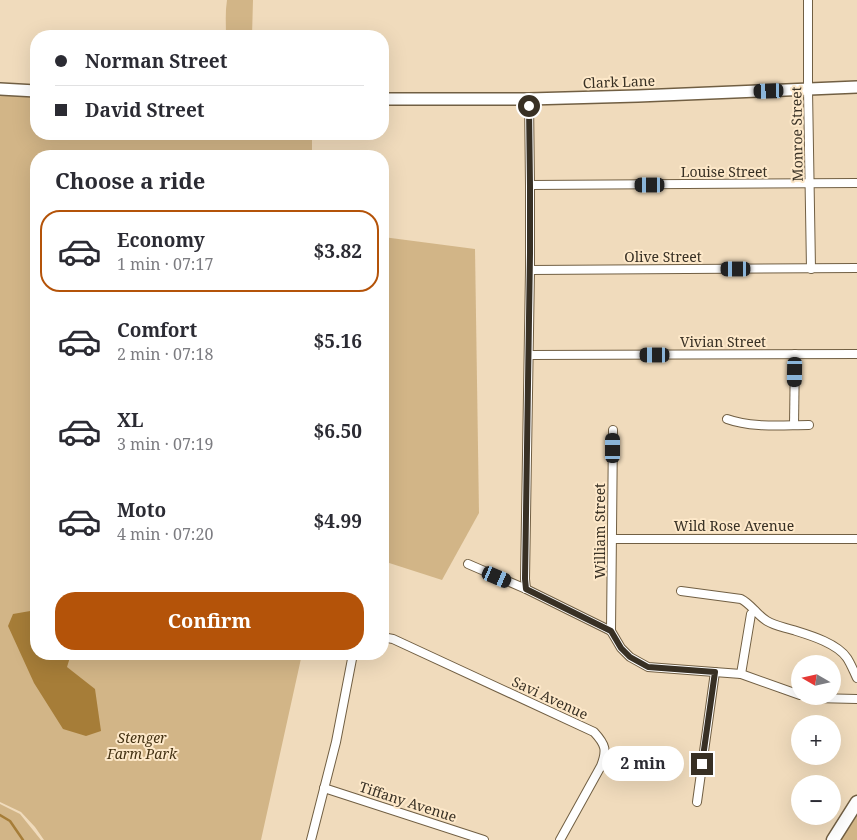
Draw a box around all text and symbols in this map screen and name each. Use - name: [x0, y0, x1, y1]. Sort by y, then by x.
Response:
- text: Norman Street: [85, 48, 227, 74]
- street label: Clark Lane: [582, 71, 655, 92]
- car: [753, 83, 784, 99]
- street label: Monroe Street: [786, 86, 807, 182]
- route start: [518, 95, 540, 117]
- text: David Street: [85, 97, 205, 123]
- street label: Louise Street: [681, 162, 767, 181]
- text: Choose a ride: [55, 165, 205, 195]
- car: [635, 178, 665, 193]
- text: Economy: [117, 227, 205, 253]
- icon: car: [57, 229, 102, 274]
- text: $3.82: [313, 238, 362, 264]
- street label: Olive Street: [624, 247, 702, 266]
- text: 1 min · 07:17: [117, 253, 213, 275]
- car: [721, 262, 751, 277]
- text: Comfort: [117, 317, 197, 343]
- icon: car: [57, 319, 102, 364]
- text: $5.16: [313, 328, 362, 354]
- street label: Vivian Street: [680, 332, 766, 351]
- text: 2 min · 07:18: [117, 343, 213, 365]
- car: [640, 348, 670, 363]
- car: [787, 357, 802, 387]
- text: XL: [117, 407, 143, 433]
- icon: car: [57, 409, 102, 454]
- text: $6.50: [313, 418, 362, 444]
- text: 3 min · 07:19: [117, 433, 213, 455]
- car: [605, 433, 620, 463]
- street label: William Street: [590, 483, 609, 579]
- text: Moto: [117, 497, 166, 523]
- icon: car: [57, 499, 102, 544]
- text: $4.99: [313, 508, 362, 534]
- street label: Wild Rose Avenue: [674, 516, 794, 535]
- text: 4 min · 07:20: [117, 523, 213, 545]
- car: [480, 564, 513, 590]
- button: Confirm: [55, 592, 364, 650]
- north arrow: [791, 655, 841, 705]
- map controls: [791, 655, 841, 825]
- street label: Savi Avenue: [509, 672, 591, 723]
- button: +: [791, 715, 841, 765]
- park label: Stenger Farm Park: [106, 728, 178, 763]
- callout: 2 min: [602, 746, 684, 782]
- text: 2 min: [620, 752, 666, 774]
- route end: [691, 753, 713, 775]
- button: −: [791, 775, 841, 825]
- street label: Tiffany Avenue: [357, 777, 459, 826]

